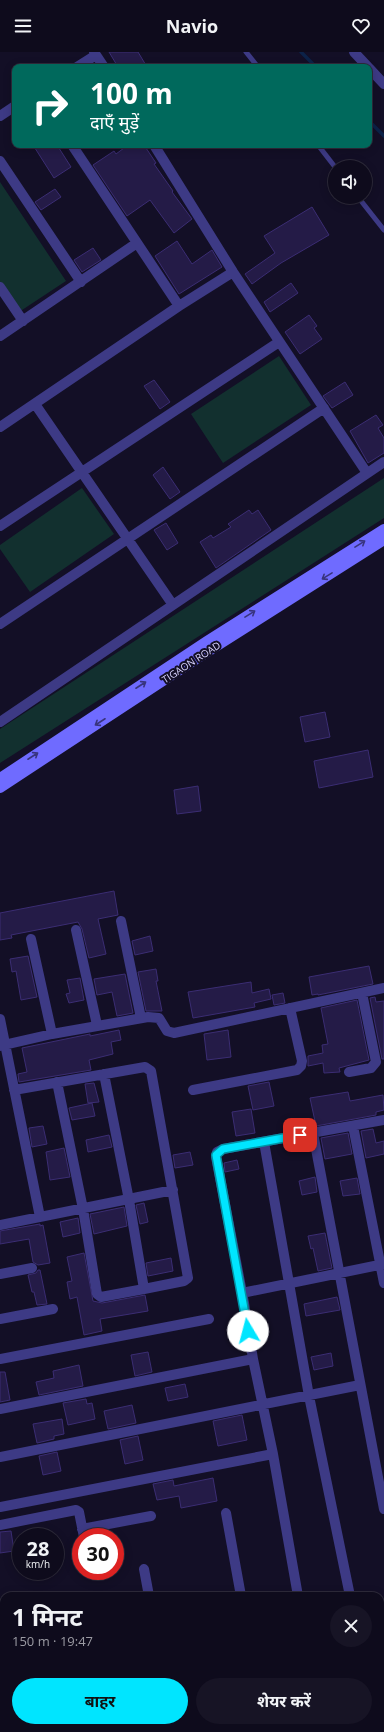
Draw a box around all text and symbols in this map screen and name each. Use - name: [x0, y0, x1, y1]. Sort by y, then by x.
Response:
- text: Navio: [166, 14, 218, 38]
- icon: menu: [12, 15, 34, 37]
- icon: heart: [350, 15, 372, 37]
- text: 100 m: [90, 74, 173, 112]
- icon: right: [24, 80, 76, 132]
- text: दाएँ मुड़ें: [90, 110, 139, 134]
- map controls: [328, 160, 372, 204]
- button: sound: [328, 160, 372, 204]
- one-way arrow: [354, 540, 365, 548]
- one-way arrow: [321, 572, 333, 580]
- one-way arrow: [244, 610, 255, 618]
- street label: TIGAON ROAD: [159, 638, 223, 686]
- one-way arrow: [135, 681, 146, 689]
- one-way arrow: [94, 718, 106, 726]
- one-way arrow: [27, 752, 38, 761]
- pin: [283, 1118, 317, 1152]
- icon: arrive: [289, 1124, 311, 1146]
- position arrow: [227, 1310, 269, 1352]
- speed limit sign: 30: [72, 1528, 124, 1580]
- text: 28: [27, 1535, 49, 1562]
- text: km/h: [26, 1557, 50, 1571]
- text: 1 मिनट: [12, 1600, 82, 1633]
- button: close: [330, 1605, 372, 1647]
- text: 150 m · 19:47: [12, 1632, 93, 1650]
- button: बाहर: [12, 1678, 188, 1724]
- button: शेयर करें: [196, 1678, 372, 1724]

